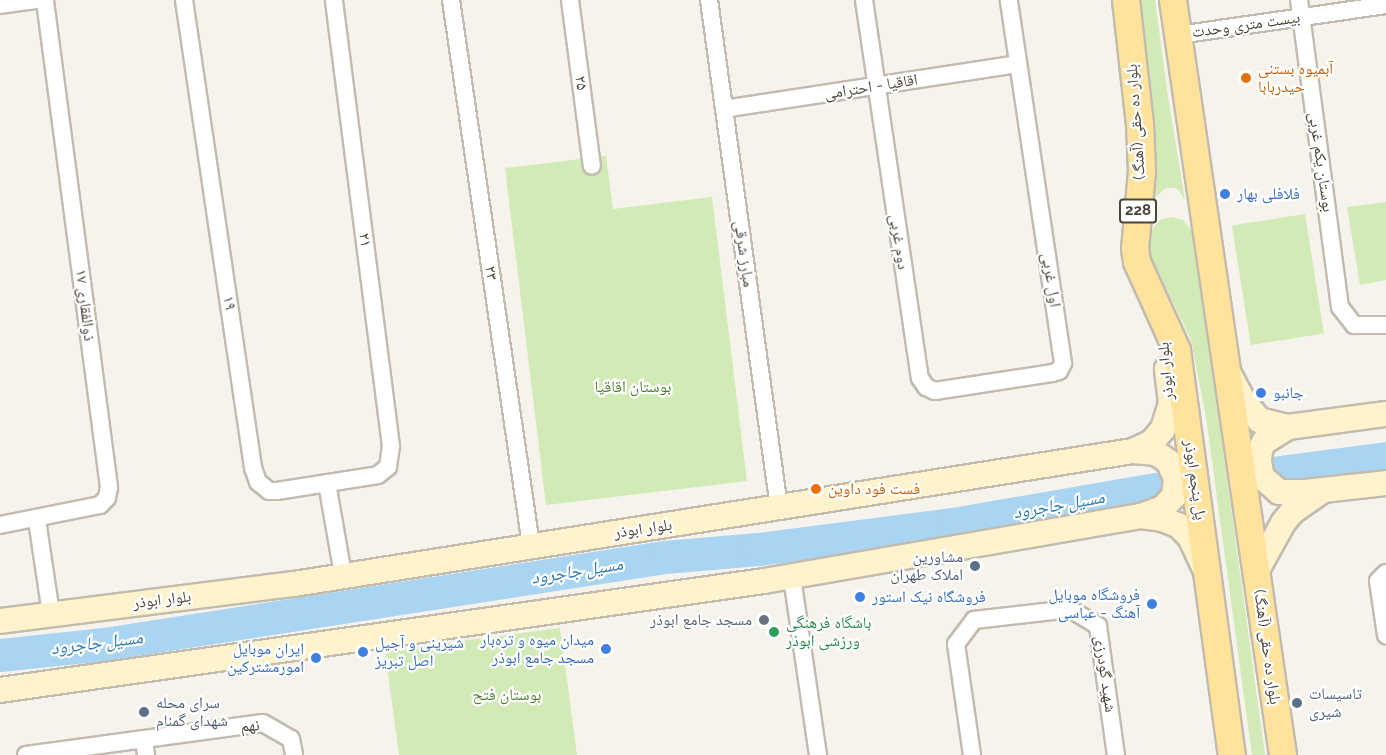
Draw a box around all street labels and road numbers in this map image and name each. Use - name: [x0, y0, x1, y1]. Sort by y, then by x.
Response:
- street label: بیست متری وحدت: [1191, 8, 1301, 42]
- street label: بلوار ده حقی (آهنگ): [1122, 63, 1150, 181]
- street label: اقاقیا - احترامی: [823, 70, 919, 104]
- street label: ۲۵: [570, 75, 592, 91]
- street label: بوستان یکم غربی: [1304, 111, 1338, 213]
- road number: 228: [1118, 199, 1158, 223]
- street label: دوم غربی: [885, 213, 913, 271]
- street label: مبارز شرقی: [730, 219, 758, 289]
- street label: ۲۱: [355, 232, 375, 248]
- street label: اول غربی: [1037, 251, 1065, 309]
- street label: ۲۳: [480, 265, 502, 281]
- street label: ذوالفقاری ۱۷: [71, 268, 99, 342]
- street label: ۱۹: [218, 295, 240, 311]
- street label: بلوار ابوذر: [1154, 341, 1178, 401]
- street label: پل پنجم ابوذر: [1180, 439, 1210, 521]
- street label: بلوار ابوذر: [613, 515, 673, 543]
- street label: بلوار ابوذر: [132, 587, 192, 613]
- street label: بلوار ده حقی (آهنگ): [1249, 588, 1285, 706]
- street label: شهید گودرزی: [1090, 635, 1120, 713]
- street label: نهم: [240, 716, 260, 736]

